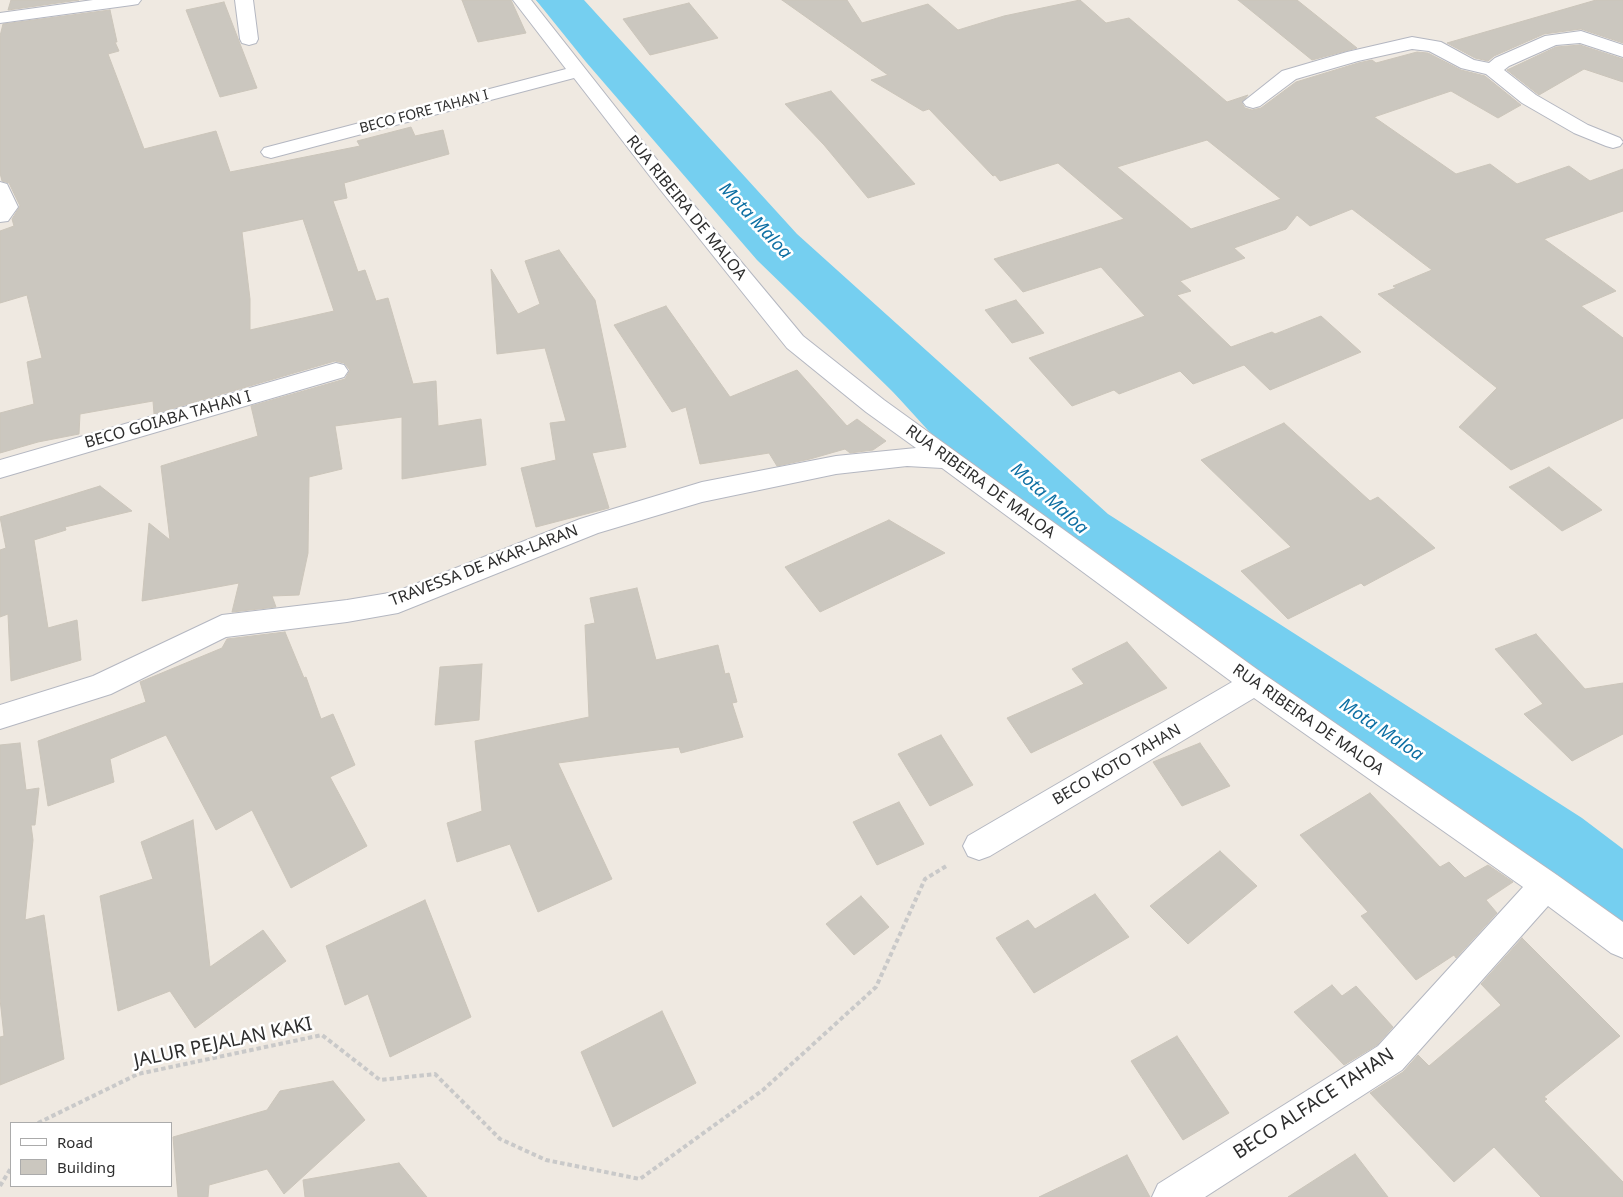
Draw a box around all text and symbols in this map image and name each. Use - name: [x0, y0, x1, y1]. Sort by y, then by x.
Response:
- street label: BECO FORE TAHAN I: [358, 87, 490, 137]
- street label: RUA RIBEIRA DE MALOA: [622, 132, 750, 284]
- water label: Mota Maloa: [714, 178, 796, 264]
- street label: BECO GOIABA TAHAN I: [83, 387, 253, 453]
- street label: RUA RIBEIRA DE MALOA: [901, 421, 1059, 543]
- water label: Mota Maloa: [1006, 459, 1092, 539]
- street label: TRAVESSA DE AKAR-LARAN: [387, 521, 581, 611]
- street label: RUA RIBEIRA DE MALOA: [1229, 660, 1387, 780]
- water label: Mota Maloa: [1335, 694, 1427, 766]
- street label: BECO KOTO TAHAN: [1049, 720, 1185, 810]
- street label: JALUR PEJALAN KAKI: [132, 1013, 314, 1073]
- street label: BECO ALFACE TAHAN: [1229, 1043, 1399, 1165]
- legend: [10, 1122, 172, 1187]
- text: Road: [57, 1132, 93, 1152]
- text: Building: [57, 1157, 115, 1177]

